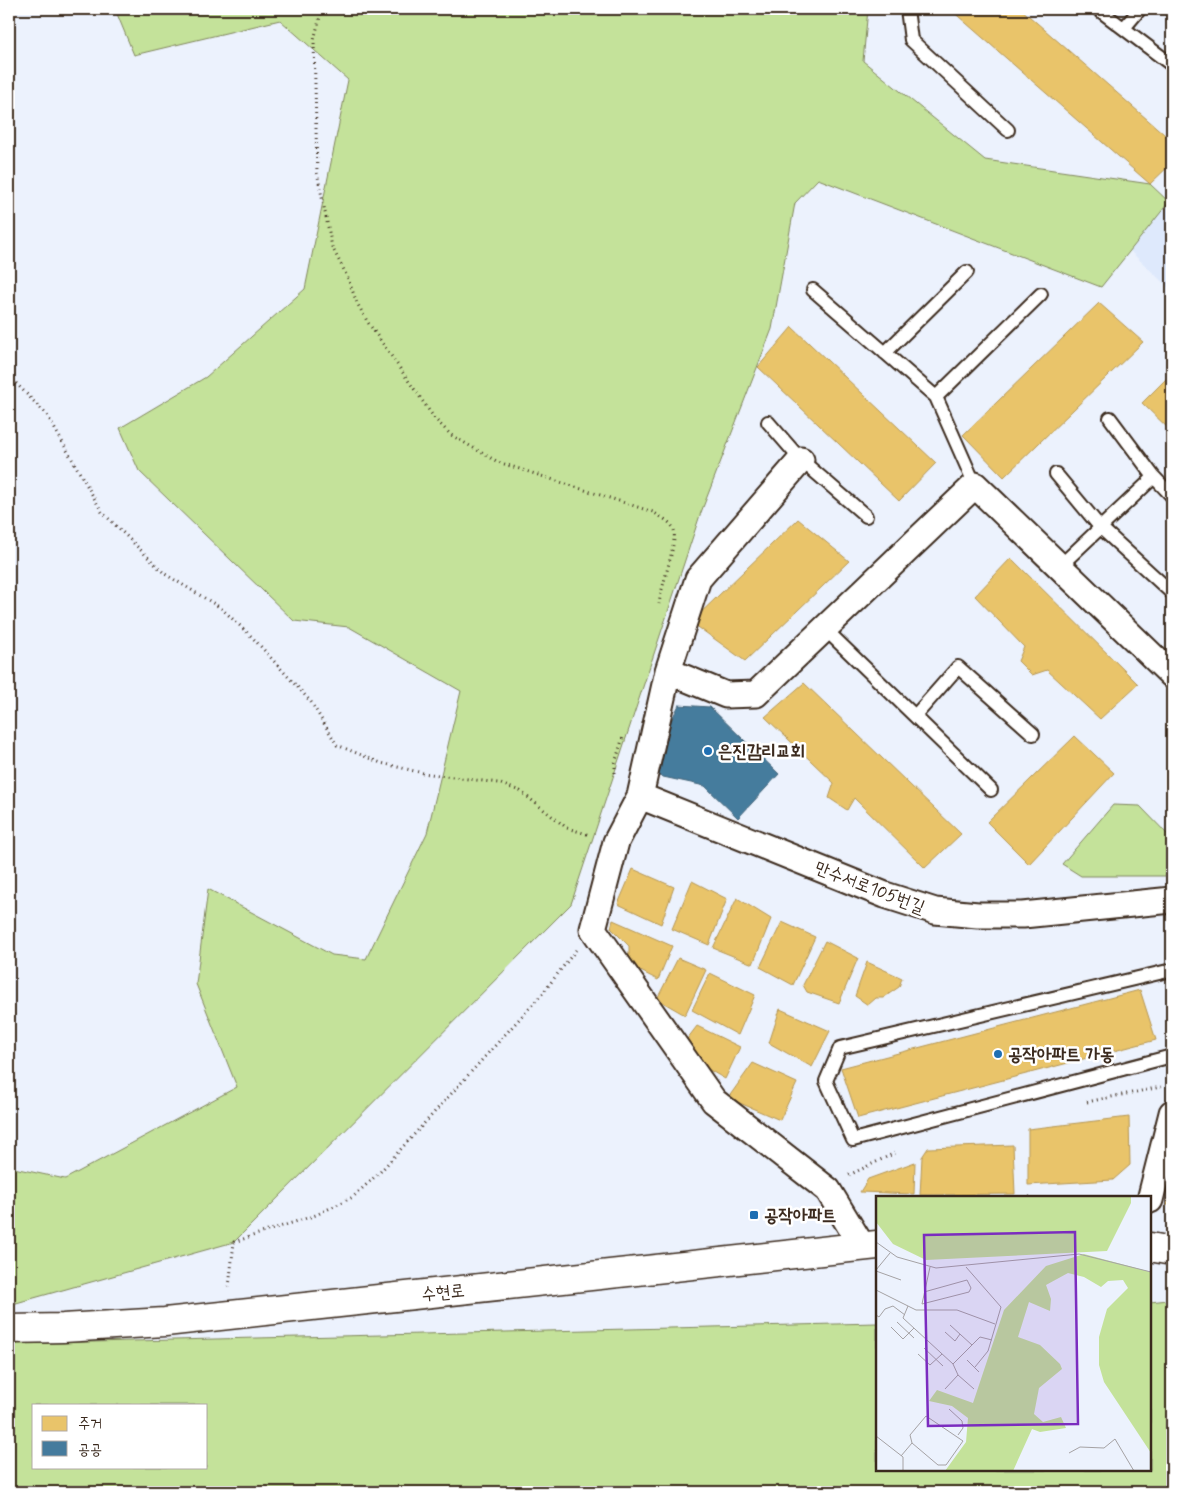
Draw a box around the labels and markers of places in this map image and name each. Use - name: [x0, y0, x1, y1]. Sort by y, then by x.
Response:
- place label: 은진감리교회: [718, 740, 805, 764]
- marker: 은진감리교회: [702, 745, 714, 757]
- place label: 공작아파트 가동: [1008, 1043, 1114, 1067]
- marker: 공작아파트 가동: [992, 1048, 1004, 1060]
- place label: 공작아파트: [764, 1204, 836, 1228]
- marker: 공작아파트: [748, 1209, 760, 1221]

